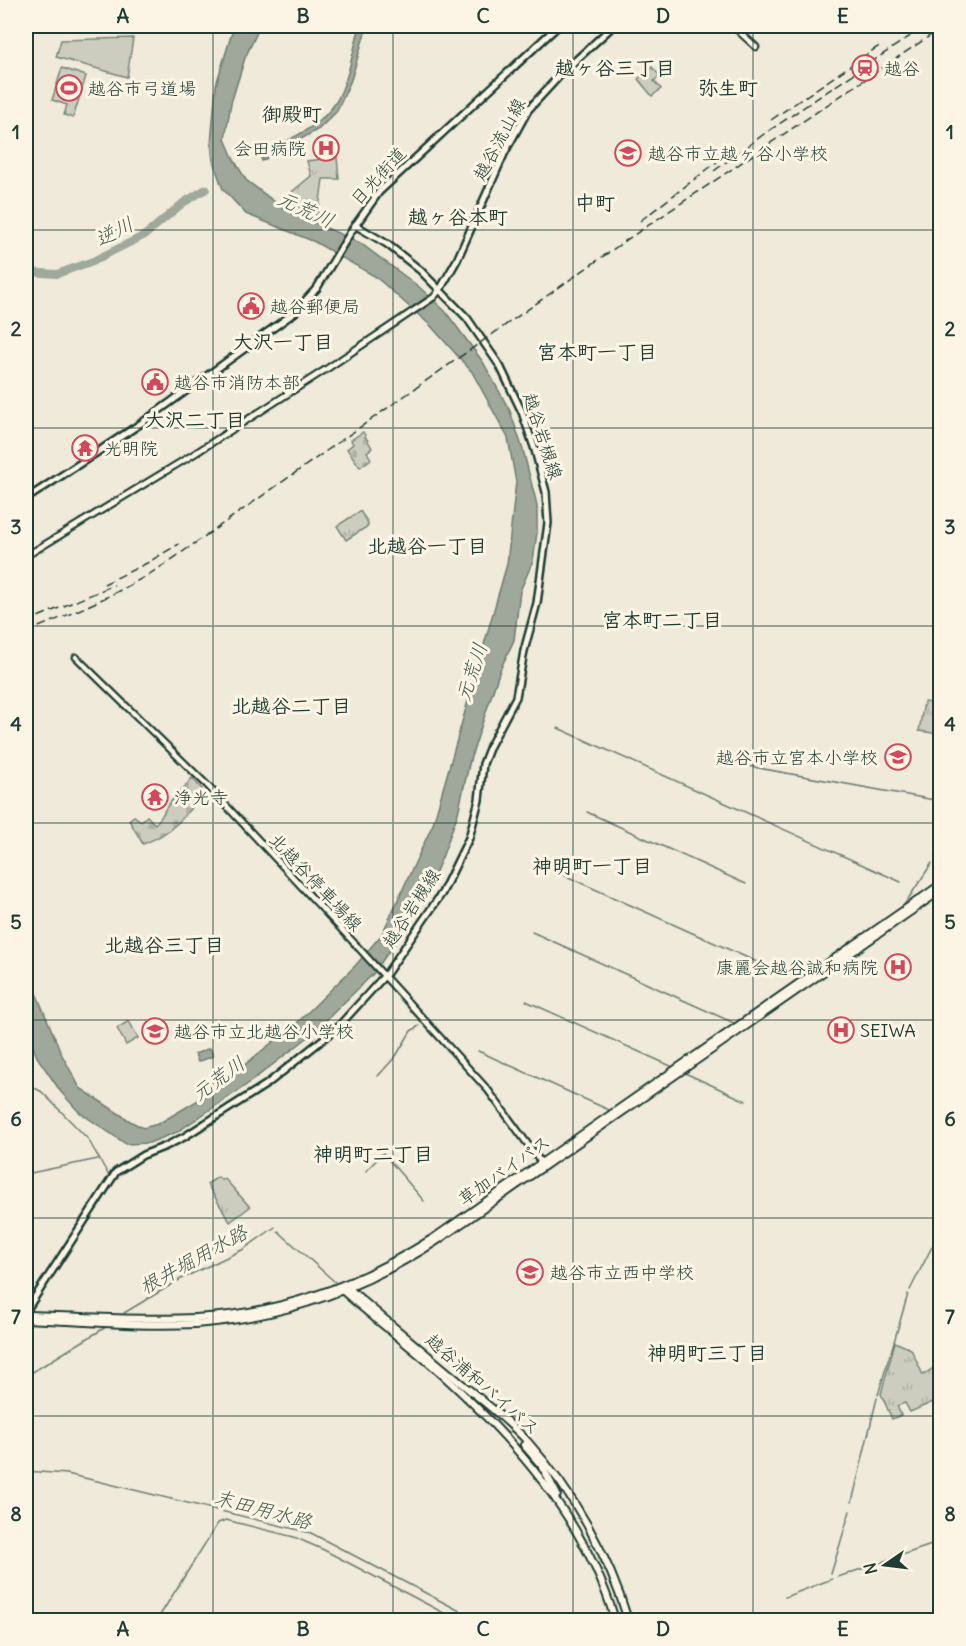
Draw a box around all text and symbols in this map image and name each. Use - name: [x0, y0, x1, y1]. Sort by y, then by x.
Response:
- text: A: [117, 3, 130, 28]
- text: B: [296, 3, 310, 28]
- text: C: [476, 3, 490, 28]
- text: D: [656, 3, 670, 28]
- text: E: [837, 3, 849, 28]
- station icon: 越谷: [850, 53, 880, 83]
- district label: 越ヶ谷三丁目: [555, 55, 675, 80]
- place label: 越谷: [884, 57, 920, 80]
- sports icon: 越谷市弓道場: [54, 73, 84, 103]
- district label: 弥生町: [698, 75, 758, 100]
- place label: 越谷市弓道場: [88, 77, 196, 100]
- street label: 越谷流山線: [468, 94, 530, 184]
- district label: 御殿町: [262, 101, 322, 126]
- text: 1: [12, 119, 20, 144]
- text: 1: [946, 119, 954, 144]
- hospital icon: 会田病院: [311, 133, 341, 163]
- place label: 会田病院: [234, 137, 306, 160]
- school or university icon: 越谷市立越ヶ谷小学校: [613, 138, 643, 168]
- street label: 日光街道: [345, 142, 411, 210]
- place label: 越谷市立越ヶ谷小学校: [648, 142, 828, 165]
- water label: 元荒川: [274, 185, 338, 233]
- district label: 中町: [575, 190, 615, 215]
- district label: 越ヶ谷本町: [408, 204, 508, 229]
- water label: 逆川: [91, 211, 137, 251]
- public building icon: 越谷郵便局: [236, 291, 266, 321]
- place label: 越谷郵便局: [270, 295, 360, 318]
- text: 2: [11, 316, 22, 341]
- text: 2: [945, 316, 956, 341]
- district label: 大沢一丁目: [233, 329, 333, 354]
- district label: 宮本町一丁目: [537, 339, 657, 364]
- public building icon: 越谷市消防本部: [140, 367, 170, 397]
- place label: 越谷市消防本部: [174, 371, 300, 394]
- street label: 越谷岩槻線: [518, 390, 568, 482]
- district label: 大沢二丁目: [145, 407, 245, 432]
- temple icon: 光明院: [70, 433, 100, 463]
- place label: 光明院: [104, 437, 158, 460]
- text: 3: [10, 514, 22, 539]
- text: 3: [944, 514, 956, 539]
- district label: 北越谷一丁目: [367, 533, 487, 558]
- district label: 宮本町二丁目: [602, 607, 722, 632]
- water label: 元荒川: [450, 640, 492, 704]
- district label: 北越谷二丁目: [231, 693, 351, 718]
- text: 4: [10, 711, 22, 736]
- text: 4: [944, 711, 956, 736]
- school or university icon: 越谷市立宮本小学校: [883, 742, 913, 772]
- place label: 越谷市立宮本小学校: [716, 746, 878, 769]
- temple icon: 浄光寺: [140, 782, 170, 812]
- place label: 浄光寺: [174, 786, 228, 809]
- street label: 北越谷停車場線: [265, 828, 367, 936]
- district label: 神明町一丁目: [532, 853, 652, 878]
- street label: 越谷岩槻線: [377, 864, 445, 952]
- text: 5: [10, 909, 22, 934]
- text: 5: [944, 909, 956, 934]
- district label: 北越谷三丁目: [104, 932, 224, 957]
- hospital icon: 康麗会越谷誠和病院: [883, 952, 913, 982]
- place label: 康麗会越谷誠和病院: [716, 956, 878, 979]
- hospital icon: SEIWA: [826, 1015, 856, 1045]
- school or university icon: 越谷市立北越谷小学校: [140, 1016, 170, 1046]
- place label: SEIWA: [860, 1019, 916, 1042]
- place label: 越谷市立北越谷小学校: [174, 1020, 354, 1043]
- water label: 元荒川: [186, 1050, 250, 1106]
- text: 6: [10, 1106, 22, 1131]
- text: 6: [944, 1106, 956, 1131]
- street label: 草加バイパス: [453, 1130, 555, 1210]
- district label: 神明町二丁目: [313, 1141, 433, 1166]
- water label: 根井堀用水路: [134, 1218, 252, 1299]
- school or university icon: 越谷市立西中学校: [515, 1257, 545, 1287]
- place label: 越谷市立西中学校: [550, 1261, 694, 1284]
- text: 7: [11, 1304, 21, 1329]
- text: 7: [945, 1304, 955, 1329]
- street label: 越谷浦和バイパス: [421, 1328, 545, 1440]
- district label: 神明町三丁目: [647, 1340, 767, 1365]
- water label: 末田用水路: [211, 1484, 315, 1534]
- text: 8: [10, 1501, 22, 1526]
- text: 8: [944, 1501, 956, 1526]
- north arrow: [855, 1535, 915, 1595]
- text: N: [859, 1561, 881, 1576]
- text: A: [117, 1616, 130, 1641]
- text: B: [296, 1616, 310, 1641]
- text: C: [476, 1616, 490, 1641]
- text: D: [656, 1616, 670, 1641]
- text: E: [837, 1616, 849, 1641]

